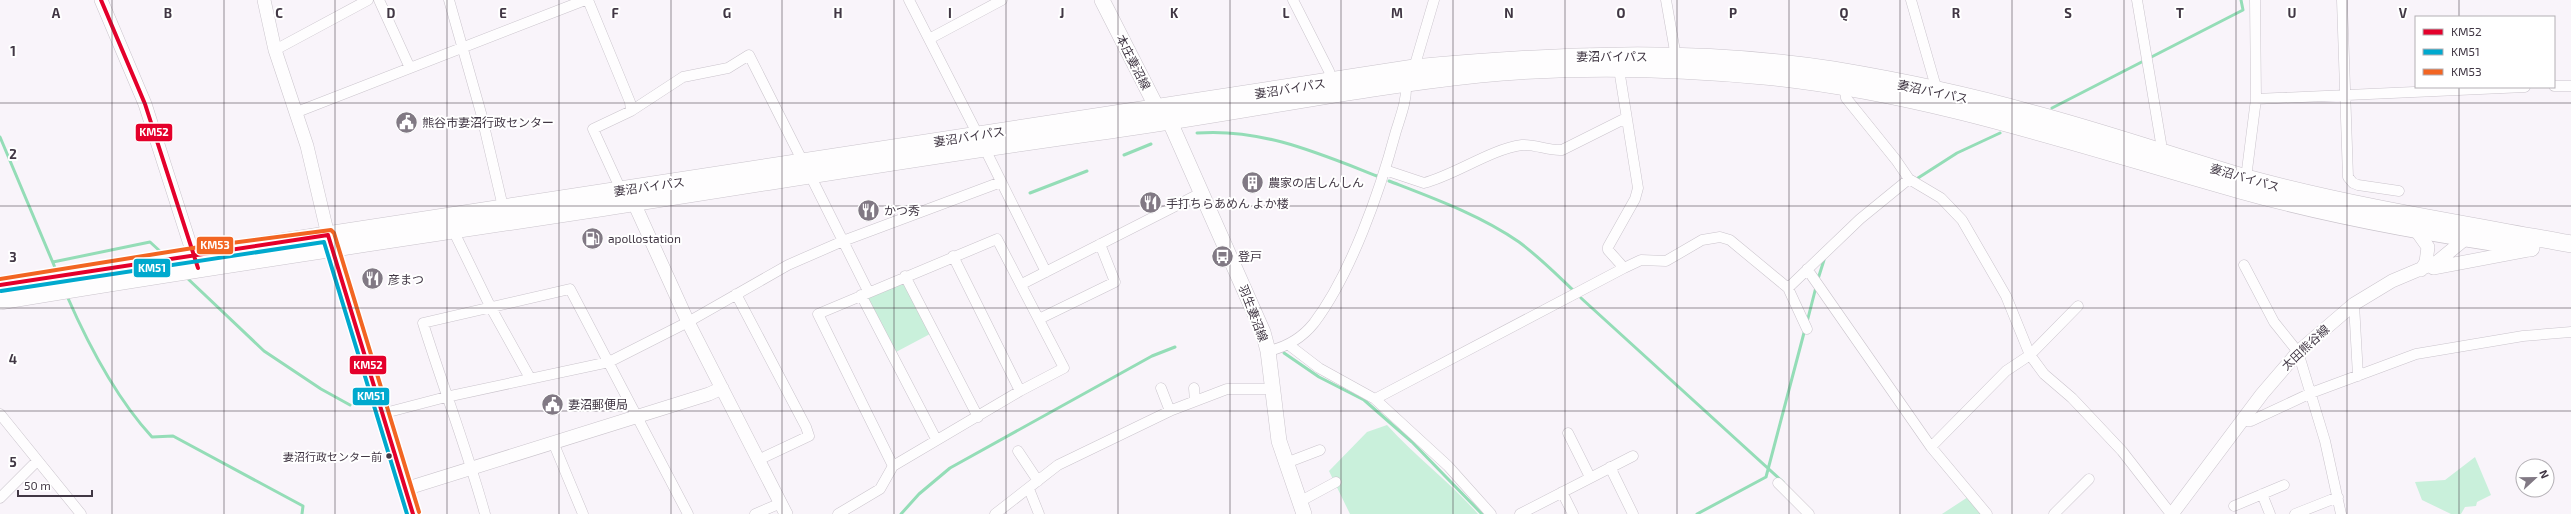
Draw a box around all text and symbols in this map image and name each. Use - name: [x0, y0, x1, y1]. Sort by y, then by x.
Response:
- text: A: [52, 5, 61, 21]
- text: B: [164, 5, 172, 21]
- text: C: [275, 5, 283, 21]
- text: D: [387, 5, 396, 21]
- text: E: [499, 5, 507, 21]
- text: F: [611, 5, 619, 21]
- text: G: [723, 5, 731, 21]
- text: H: [834, 5, 843, 21]
- text: I: [948, 5, 952, 21]
- text: J: [1060, 5, 1064, 21]
- text: K: [1170, 5, 1179, 21]
- text: L: [1283, 5, 1290, 21]
- text: M: [1391, 5, 1403, 21]
- text: N: [1504, 5, 1514, 21]
- text: O: [1617, 5, 1626, 21]
- text: P: [1729, 5, 1737, 21]
- text: Q: [1840, 5, 1849, 22]
- text: R: [1952, 5, 1961, 21]
- text: S: [2064, 5, 2072, 21]
- text: T: [2176, 5, 2184, 21]
- text: U: [2288, 5, 2297, 21]
- text: V: [2399, 5, 2408, 21]
- legend: [2415, 16, 2555, 88]
- text: KM52: [2451, 24, 2482, 38]
- street label: 本庄妻沼線: [1114, 32, 1154, 92]
- text: 1: [10, 43, 16, 59]
- text: KM51: [2451, 44, 2480, 58]
- street label: 妻沼バイパス: [1576, 49, 1648, 63]
- text: KM53: [2451, 64, 2482, 78]
- street label: 妻沼バイパス: [1253, 75, 1327, 101]
- street label: 妻沼バイパス: [1896, 77, 1970, 105]
- public building icon: 熊谷市妻沼行政センター: [393, 109, 419, 135]
- place label: 熊谷市妻沼行政センター: [422, 115, 554, 129]
- line badge: KM52: [135, 123, 173, 142]
- street label: 妻沼バイパス: [932, 123, 1006, 149]
- text: KM52: [139, 125, 169, 138]
- text: 2: [9, 146, 17, 162]
- street label: 妻沼バイパス: [2209, 160, 2281, 194]
- building icon: 農家の店しんしん: [1239, 169, 1265, 195]
- street label: 妻沼バイパス: [612, 174, 686, 198]
- place label: 農家の店しんしん: [1268, 175, 1364, 189]
- restaurant icon: 手打ちらあめん よか楼: [1138, 190, 1164, 216]
- place label: 手打ちらあめん よか楼: [1166, 196, 1289, 210]
- restaurant icon: かつ秀: [856, 197, 882, 223]
- place label: かつ秀: [884, 203, 920, 217]
- fuel station icon: apollostation: [580, 225, 606, 251]
- place label: apollostation: [608, 231, 681, 245]
- line badge: KM53: [196, 236, 234, 255]
- text: KM53: [200, 238, 230, 251]
- bus stop icon: 登戸: [1209, 243, 1235, 269]
- text: 3: [9, 249, 17, 265]
- place label: 登戸: [1238, 249, 1262, 263]
- line badge: KM51: [133, 258, 171, 278]
- text: KM51: [138, 261, 166, 274]
- restaurant icon: 彦まつ: [360, 266, 386, 292]
- place label: 彦まつ: [388, 272, 424, 286]
- street label: 羽生妻沼線: [1237, 282, 1271, 344]
- street label: 太田熊谷線: [2278, 321, 2332, 373]
- text: 4: [9, 351, 17, 367]
- line badge: KM52: [349, 355, 387, 375]
- text: KM52: [353, 358, 383, 371]
- line badge: KM51: [352, 387, 390, 406]
- text: KM51: [357, 389, 385, 402]
- public building icon: 妻沼郵便局: [539, 391, 565, 417]
- place label: 妻沼郵便局: [568, 397, 628, 411]
- place label: 妻沼行政センター前: [283, 450, 382, 463]
- marker: 妻沼行政センター前: [384, 451, 394, 461]
- text: 5: [9, 454, 17, 470]
- north arrow: [2515, 458, 2555, 498]
- text: N: [2537, 468, 2552, 480]
- scale bar: [18, 472, 92, 498]
- text: 50 m: [24, 478, 51, 492]

